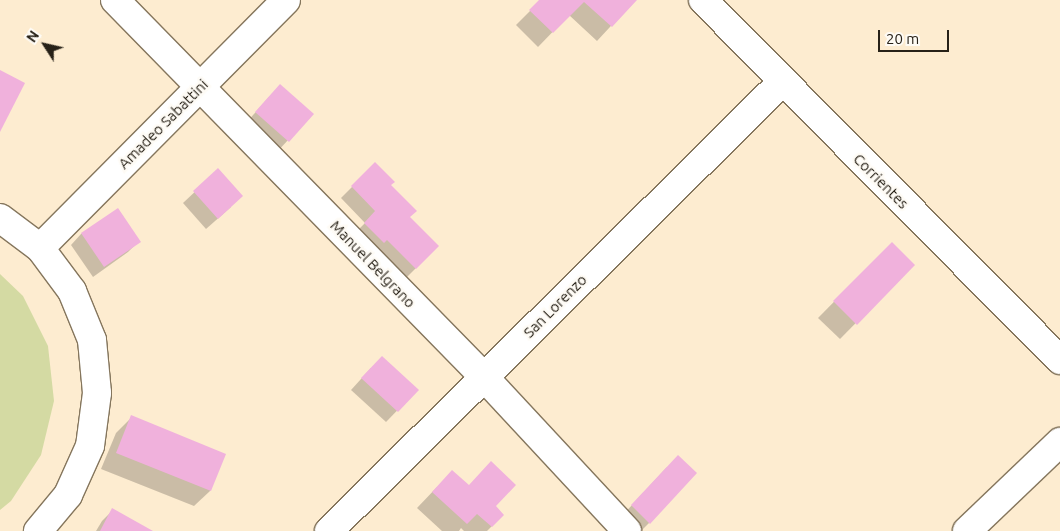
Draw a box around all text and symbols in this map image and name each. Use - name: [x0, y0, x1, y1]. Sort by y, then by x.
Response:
- north arrow: [20, 20, 70, 70]
- scale bar: [880, 20, 951, 52]
- text: N: [23, 28, 42, 45]
- text: 20 m: [886, 30, 919, 47]
- street label: Amadeo Sabattini: [114, 75, 212, 173]
- street label: Corrientes: [850, 150, 912, 212]
- street label: Manuel Belgrano: [327, 217, 419, 311]
- street label: San Lorenzo: [520, 271, 590, 341]

